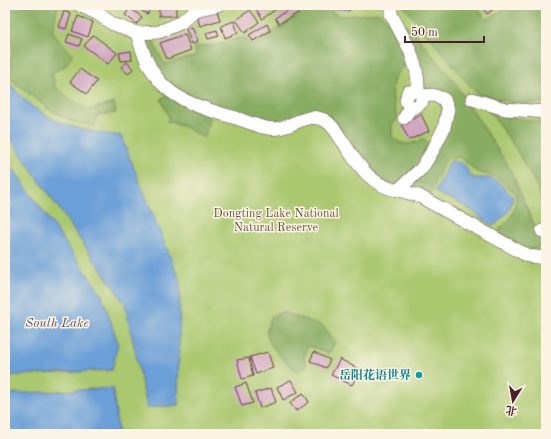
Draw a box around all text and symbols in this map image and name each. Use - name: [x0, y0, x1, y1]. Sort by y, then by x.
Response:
- scale bar: [405, 18, 484, 44]
- text: 50 m: [411, 26, 438, 39]
- park label: Dongting Lake National Natural Reserve: [213, 208, 339, 234]
- water label: South Lake: [25, 317, 89, 330]
- place label: 岳阳花语世界: [339, 368, 411, 382]
- marker: 岳阳花语世界: [414, 370, 424, 380]
- north arrow: [493, 381, 533, 421]
- text: 北: [505, 403, 518, 417]

